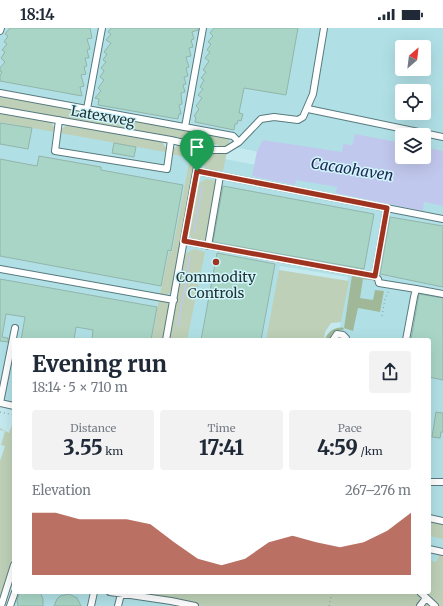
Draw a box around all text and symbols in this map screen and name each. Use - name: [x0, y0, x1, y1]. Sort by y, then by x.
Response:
- text: 18:14: [20, 5, 54, 24]
- north arrow: [395, 40, 431, 76]
- map controls: [395, 40, 431, 164]
- button: locate: [395, 84, 431, 120]
- street label: Latexweg: [69, 101, 137, 131]
- button: layers: [395, 128, 431, 164]
- pin: [180, 130, 214, 171]
- icon: arrive: [186, 136, 208, 158]
- water label: Cacaohaven: [309, 153, 395, 185]
- marker: Commodity Controls: [211, 257, 221, 267]
- place label: Commodity Controls: [176, 268, 257, 302]
- text: Evening run: [32, 350, 167, 378]
- button: share: [369, 351, 411, 393]
- text: 18:14 · 5 × 710 m: [32, 379, 128, 396]
- text: Distance: [70, 421, 116, 435]
- text: Time: [208, 421, 235, 435]
- text: Pace: [338, 421, 362, 435]
- text: 3.55: [63, 435, 103, 460]
- text: 17:41: [199, 435, 244, 460]
- text: 4:59: [317, 435, 358, 460]
- text: km: [103, 444, 123, 458]
- text: /km: [358, 444, 383, 458]
- text: Elevation: [32, 482, 91, 499]
- text: 267–276 m: [345, 482, 411, 499]

